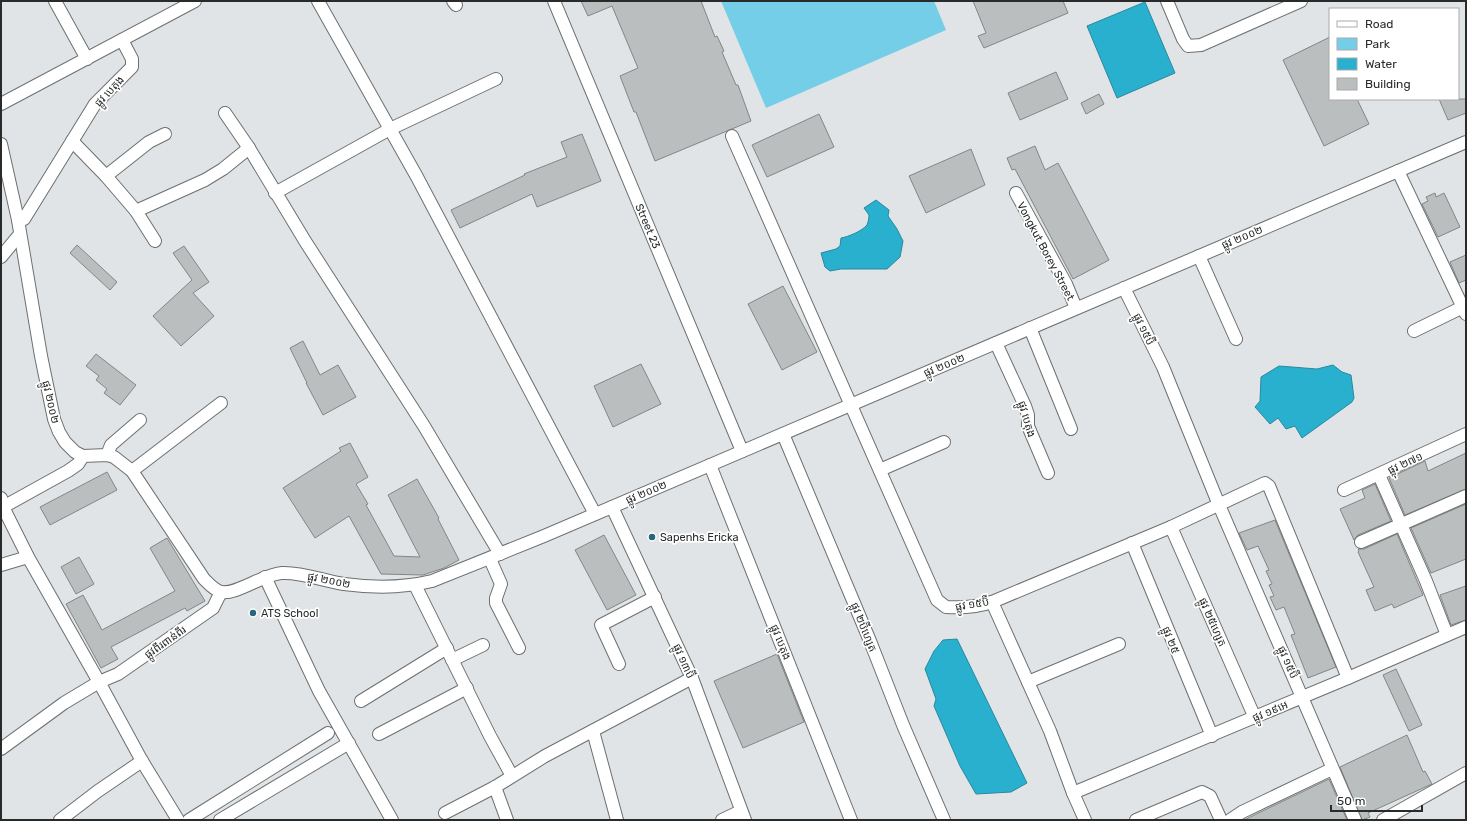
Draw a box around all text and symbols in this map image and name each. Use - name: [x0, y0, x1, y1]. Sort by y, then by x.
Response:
- legend: [1329, 8, 1459, 100]
- text: Road: [1365, 17, 1393, 31]
- text: Park: [1365, 37, 1391, 51]
- text: Water: [1365, 57, 1397, 71]
- street label: ផ្លូវ បេតុង: [92, 73, 129, 112]
- text: Building: [1365, 77, 1411, 91]
- street label: Vongkut Borey Street: [1014, 200, 1077, 303]
- street label: Street 23: [632, 202, 663, 251]
- street label: ផ្លូវ ២០០២: [1220, 223, 1266, 255]
- street label: ផ្លូវ ១៥ប៊ី: [1127, 310, 1159, 349]
- street label: ផ្លូវ ២០០២: [922, 351, 968, 383]
- street label: ផ្លូវ ២០០២: [36, 379, 62, 426]
- street label: ផ្លូវ បេតុង: [1012, 399, 1038, 440]
- street label: ផ្លុវ ២៧១: [1386, 450, 1426, 480]
- street label: ផ្លូវ ២០០២: [624, 478, 670, 510]
- place label: Sapenhs Ericka: [660, 531, 739, 544]
- marker: Sapenhs Ericka: [647, 532, 657, 542]
- street label: ផ្លូវ ២០០២: [306, 570, 352, 594]
- street label: ផ្លូវ ១៥ប៊ី: [954, 593, 991, 617]
- street label: ផ្លូវ ២៥ហ្សេត: [1193, 596, 1229, 650]
- street label: ផ្លូវ ២ប៊ីហ្សេត: [845, 600, 881, 655]
- place label: ATS School: [261, 607, 318, 620]
- marker: ATS School: [248, 608, 258, 618]
- street label: ផ្លូវ បេតុង: [764, 622, 794, 663]
- street label: ផ្លូវពីរពាន់ពីរ: [142, 623, 191, 664]
- street label: ផ្លូវ ២៥: [1156, 625, 1182, 657]
- street label: ផ្លូវ ១៣ប៊ី: [667, 641, 699, 682]
- street label: ផ្លូវ ១៥ប៊ី: [1272, 643, 1302, 682]
- street label: ផ្លូវ ១៩អេ: [1250, 698, 1291, 728]
- scale bar: [1331, 787, 1422, 813]
- text: 50 m: [1337, 794, 1365, 808]

